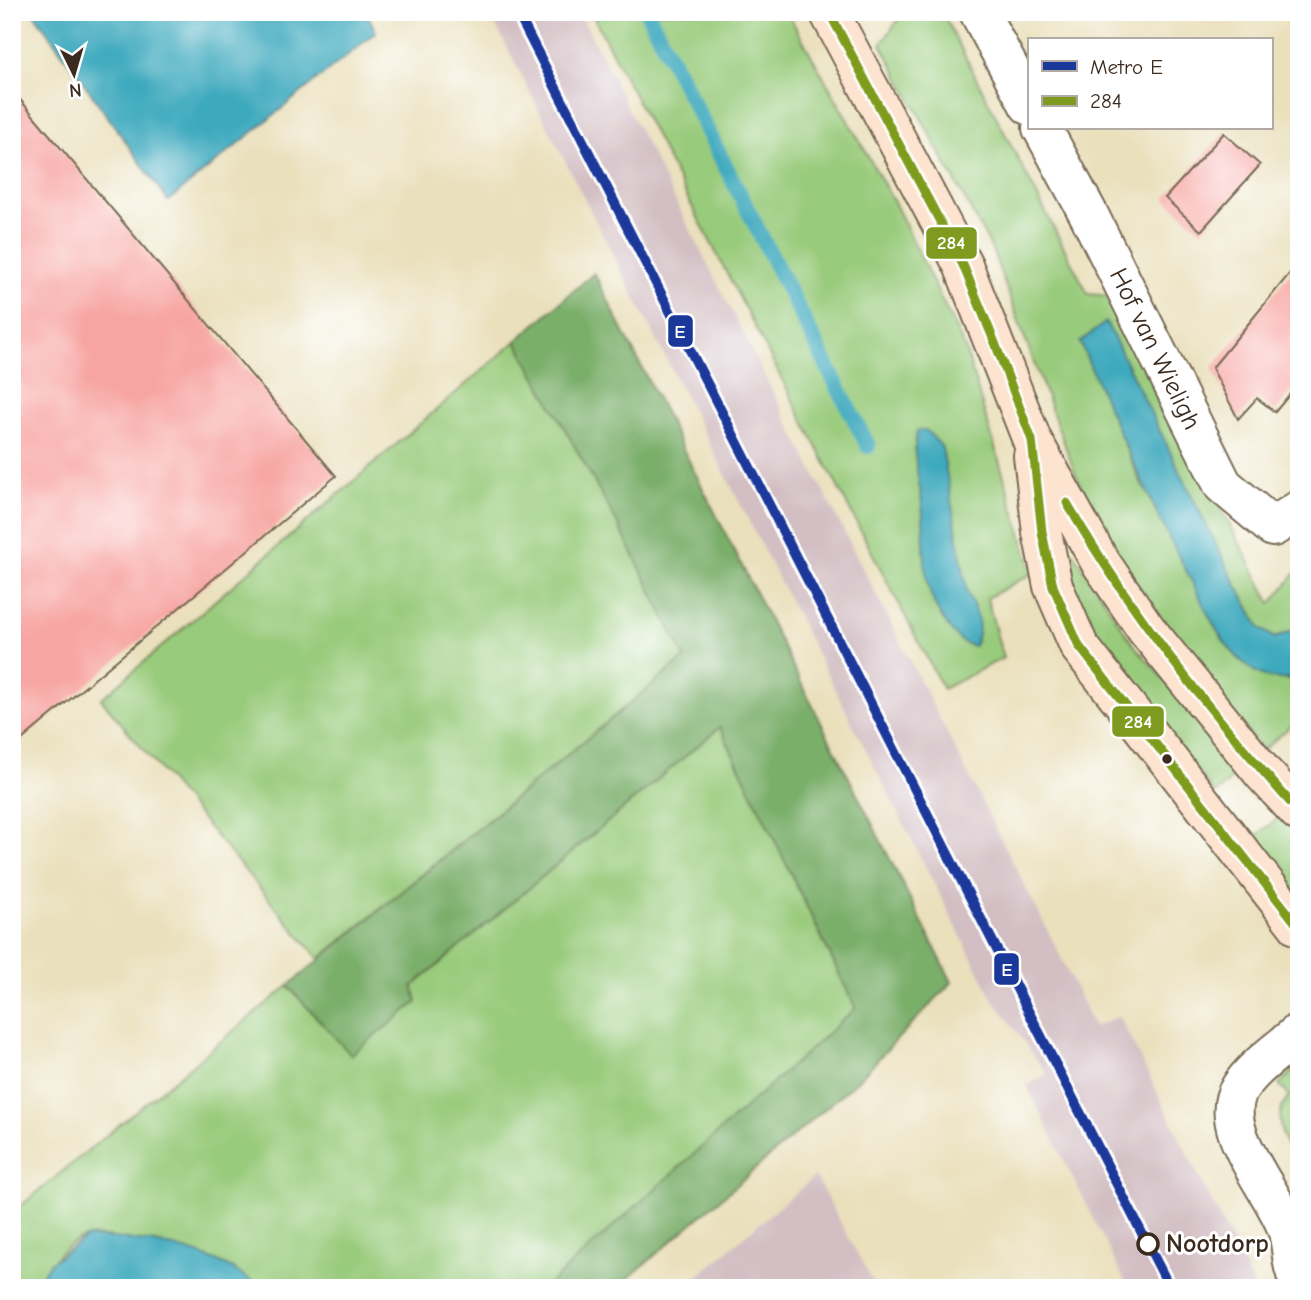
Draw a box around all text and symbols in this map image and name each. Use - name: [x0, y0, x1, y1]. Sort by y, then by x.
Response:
- north arrow: [38, 38, 108, 108]
- legend: [1028, 38, 1272, 130]
- text: Metro E: [1090, 55, 1163, 79]
- text: N: [68, 78, 83, 101]
- text: 284: [1090, 89, 1122, 113]
- line badge: 284: [925, 226, 978, 260]
- text: 284: [937, 232, 965, 254]
- street label: Hof van Wieligh: [1103, 263, 1207, 435]
- line badge: E: [667, 314, 694, 348]
- text: E: [674, 321, 686, 343]
- line badge: 284: [1111, 705, 1165, 738]
- text: 284: [1124, 711, 1152, 733]
- unlabelled marker: [1160, 752, 1174, 766]
- line badge: E: [993, 952, 1020, 986]
- text: E: [1001, 959, 1013, 981]
- place label: Nootdorp: [1166, 1229, 1269, 1259]
- marker: Nootdorp: [1137, 1233, 1159, 1255]

